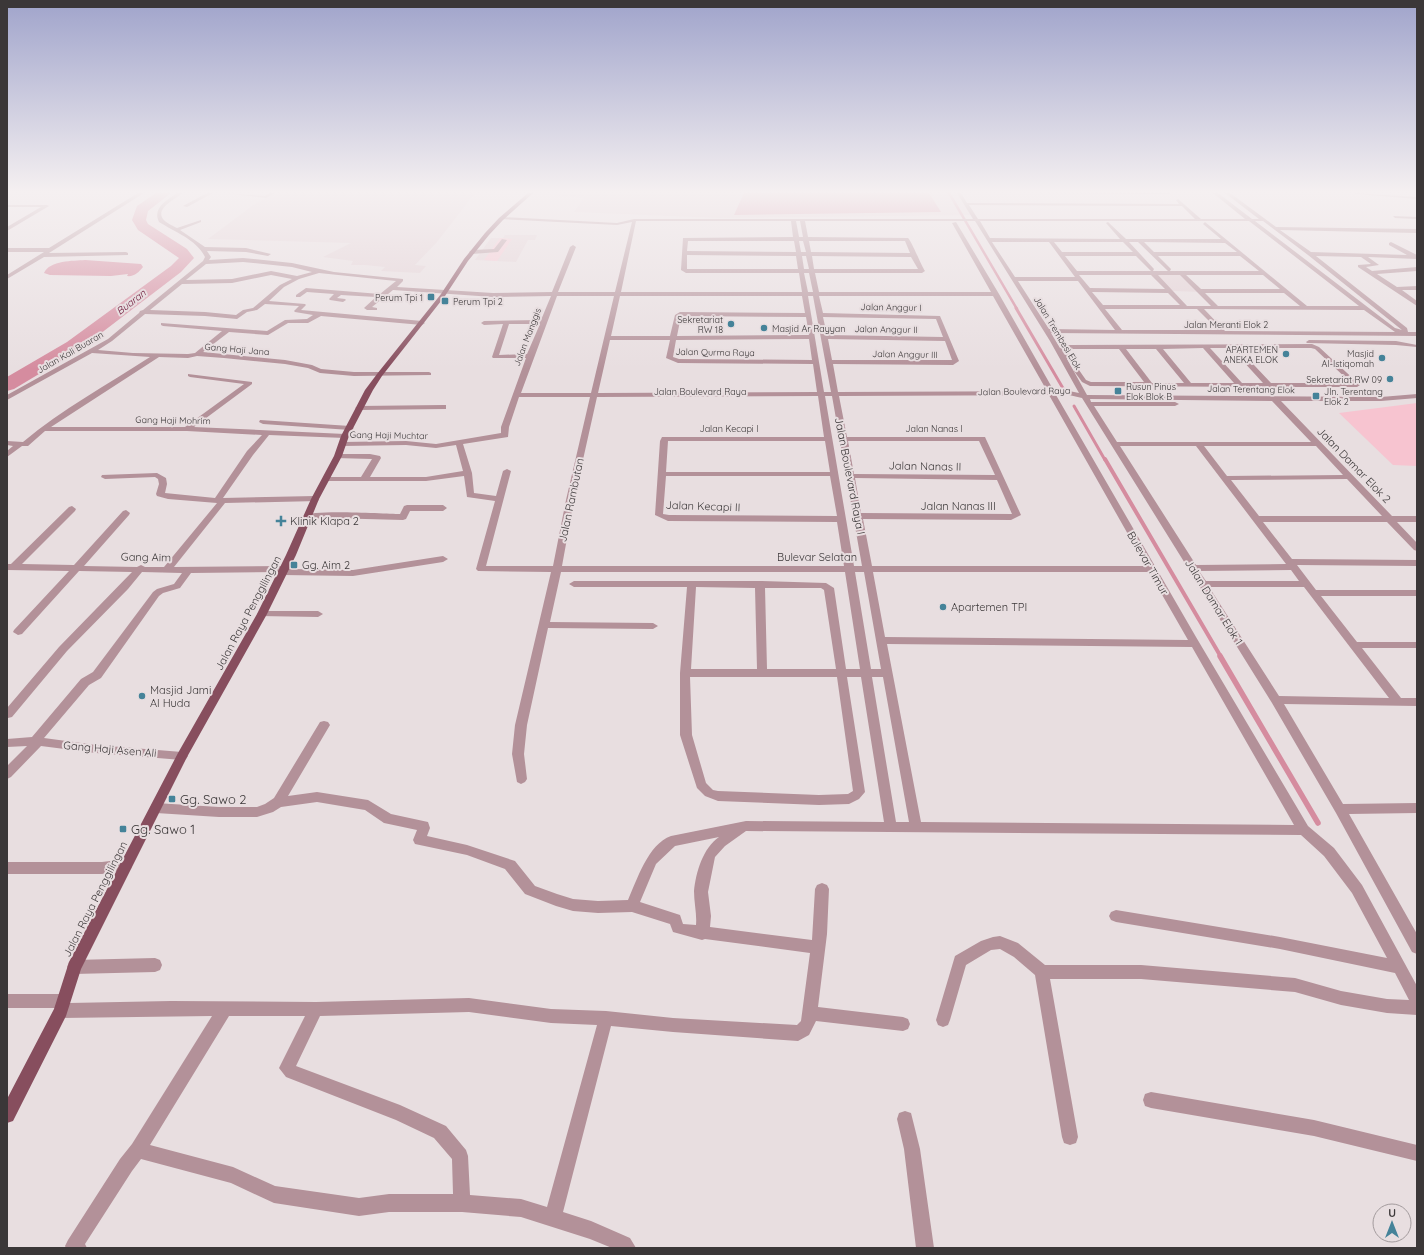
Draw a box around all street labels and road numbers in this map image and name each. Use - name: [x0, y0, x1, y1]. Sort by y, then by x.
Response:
- street label: Jalan Trembesi Elok: [1032, 294, 1084, 372]
- street label: Jalan Anggur I: [860, 301, 922, 313]
- street label: Jalan Manggis: [511, 306, 543, 368]
- street label: Jalan Meranti Elok 2: [1184, 319, 1268, 330]
- street label: Jalan Anggur II: [854, 323, 918, 335]
- street label: Jalan Kali Buaran: [35, 329, 105, 375]
- street label: Gang Haji Jana: [204, 341, 270, 357]
- street label: Jalan Qurma Raya: [675, 346, 755, 358]
- street label: Jalan Anggur III: [872, 348, 938, 360]
- street label: Jalan Terentang Elok: [1207, 383, 1295, 395]
- street label: Jalan Boulevard Raya: [978, 385, 1070, 397]
- street label: Jalan Boulevard Raya: [654, 386, 746, 397]
- street label: Gang Haji Mohrim: [135, 414, 211, 426]
- street label: Jalan Boulevard Raya I: [832, 416, 868, 536]
- street label: Jalan Kecapi I: [700, 423, 758, 434]
- street label: Jalan Nanas I: [905, 423, 963, 434]
- street label: Jalan Damar Elok 2: [1314, 424, 1394, 506]
- street label: Gang Haji Muchtar: [350, 429, 429, 441]
- street label: Jalan Rambutan: [555, 457, 587, 543]
- street label: Jalan Nanas II: [888, 458, 962, 474]
- street label: Jalan Kecapi II: [665, 498, 741, 514]
- street label: Jalan Nanas III: [920, 499, 996, 513]
- street label: Bulevar Timur: [1124, 529, 1172, 598]
- street label: Gang Aim: [121, 550, 171, 564]
- street label: Bulevar Selatan: [777, 550, 857, 564]
- street label: Jalan Raya Penggilingan: [212, 553, 284, 673]
- street label: Jalan Damar Elok 1: [1182, 557, 1246, 647]
- street label: Gang Haji Asen Ali: [63, 738, 157, 760]
- street label: Jalan Raya Penggilingan: [60, 839, 130, 959]

